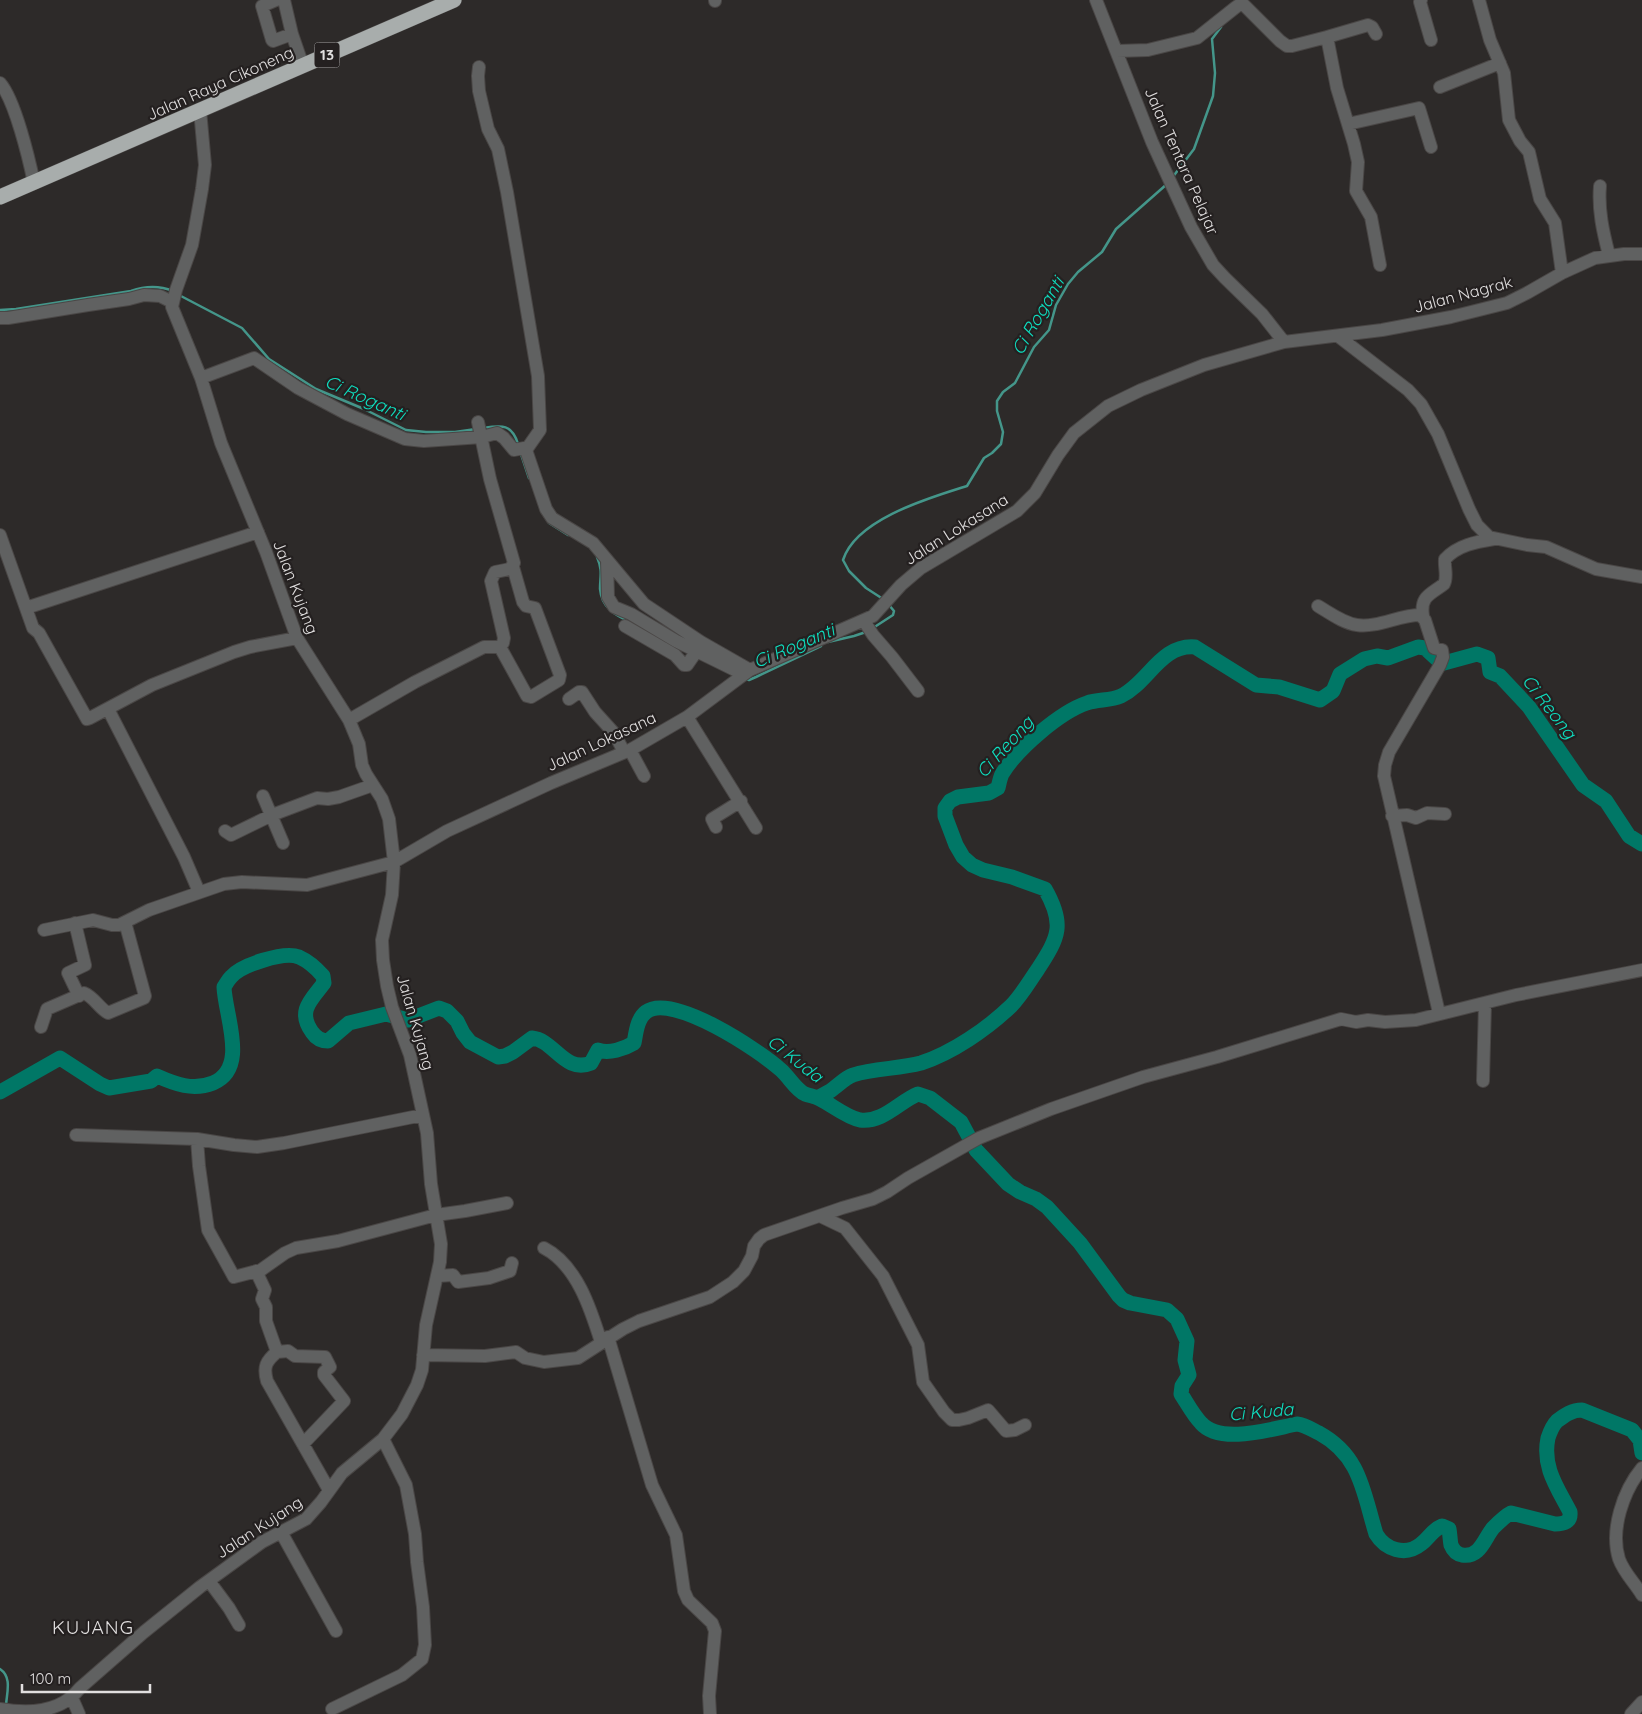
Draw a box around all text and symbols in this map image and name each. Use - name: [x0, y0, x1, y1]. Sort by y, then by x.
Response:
- street label: Jalan Raya Cikoneng: [143, 42, 297, 124]
- road number: 13: [314, 42, 340, 68]
- street label: Jalan Tentara Pelajar: [1141, 84, 1223, 238]
- water label: Ci Roganti: [1006, 271, 1070, 359]
- street label: Jalan Nagrak: [1411, 271, 1515, 317]
- water label: Ci Roganti: [321, 370, 411, 426]
- street label: Jalan Lokasana: [900, 489, 1012, 569]
- street label: Jalan Kujang: [269, 537, 323, 637]
- water label: Ci Roganti: [750, 617, 840, 673]
- water label: Ci Reong: [1517, 670, 1583, 745]
- street label: Jalan Lokasana: [543, 707, 659, 775]
- water label: Ci Reong: [971, 710, 1040, 782]
- street label: Jalan Kujang: [393, 972, 439, 1072]
- water label: Ci Kuda: [763, 1030, 829, 1088]
- water label: Ci Kuda: [1228, 1397, 1295, 1426]
- street label: Jalan Kujang: [212, 1492, 306, 1562]
- district label: KUJANG: [52, 1615, 134, 1639]
- scale bar: [22, 1662, 150, 1694]
- text: 100 m: [30, 1669, 71, 1688]

